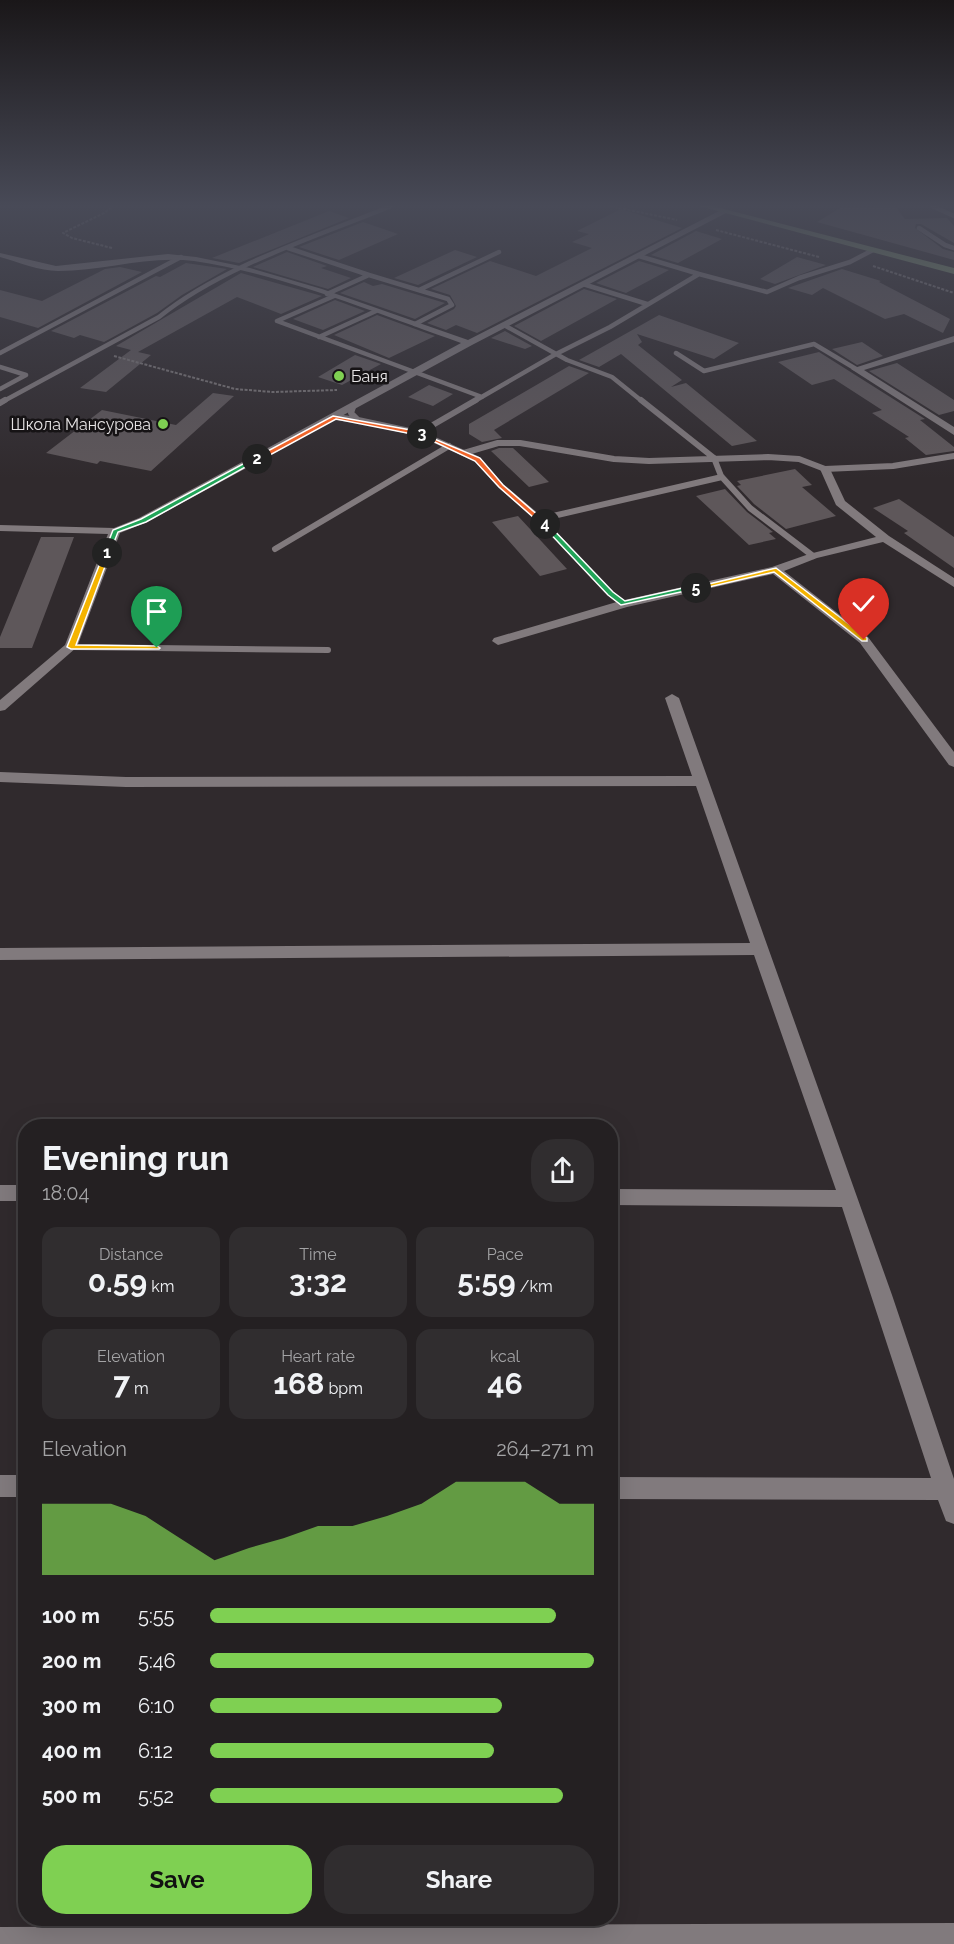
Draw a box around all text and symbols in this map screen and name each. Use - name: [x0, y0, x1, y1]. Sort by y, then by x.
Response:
- place label: Баня: [351, 367, 388, 386]
- marker: Баня: [332, 369, 346, 383]
- place label: Школа Мансурова: [10, 415, 151, 434]
- marker: Школа Мансурова: [156, 417, 170, 431]
- pin: 3: [407, 419, 437, 449]
- text: 3: [418, 424, 426, 443]
- pin: 2: [242, 444, 272, 474]
- text: 2: [252, 449, 262, 468]
- pin: 4: [530, 509, 560, 539]
- text: 4: [540, 514, 550, 533]
- pin: 1: [92, 538, 122, 568]
- text: 1: [103, 543, 111, 562]
- pin: 5: [681, 573, 711, 603]
- text: 5: [692, 578, 700, 597]
- pin: [838, 578, 889, 640]
- pin: [131, 586, 182, 648]
- icon: check: [847, 587, 880, 620]
- icon: arrive: [140, 595, 173, 628]
- text: Evening run: [42, 1139, 229, 1178]
- button: share: [531, 1139, 594, 1202]
- text: 18:04: [42, 1181, 89, 1205]
- text: Distance: [99, 1245, 163, 1264]
- text: Time: [299, 1245, 337, 1264]
- text: Pace: [487, 1245, 523, 1264]
- text: 0.59: [88, 1264, 147, 1299]
- text: 3:32: [289, 1264, 347, 1299]
- text: 5:59: [457, 1264, 516, 1299]
- text: km: [147, 1277, 174, 1296]
- text: /km: [516, 1277, 553, 1296]
- text: Elevation: [97, 1347, 165, 1366]
- text: Heart rate: [281, 1347, 355, 1366]
- text: kcal: [490, 1347, 520, 1366]
- text: 7: [113, 1366, 130, 1401]
- text: 168: [273, 1366, 324, 1401]
- text: 46: [487, 1366, 523, 1401]
- text: m: [130, 1379, 149, 1398]
- text: bpm: [324, 1379, 363, 1398]
- text: Elevation: [42, 1437, 127, 1461]
- text: 264–271 m: [496, 1437, 594, 1461]
- text: 100 m: [42, 1604, 100, 1628]
- text: 5:55: [138, 1604, 174, 1628]
- text: 200 m: [42, 1649, 101, 1673]
- text: 5:46: [138, 1649, 176, 1673]
- text: 300 m: [42, 1694, 101, 1718]
- text: 6:10: [138, 1694, 175, 1718]
- text: 400 m: [42, 1739, 101, 1763]
- text: 6:12: [138, 1739, 173, 1763]
- text: 500 m: [42, 1784, 101, 1808]
- text: 5:52: [138, 1784, 174, 1808]
- button: Save: [42, 1845, 312, 1914]
- button: Share: [324, 1845, 594, 1914]

